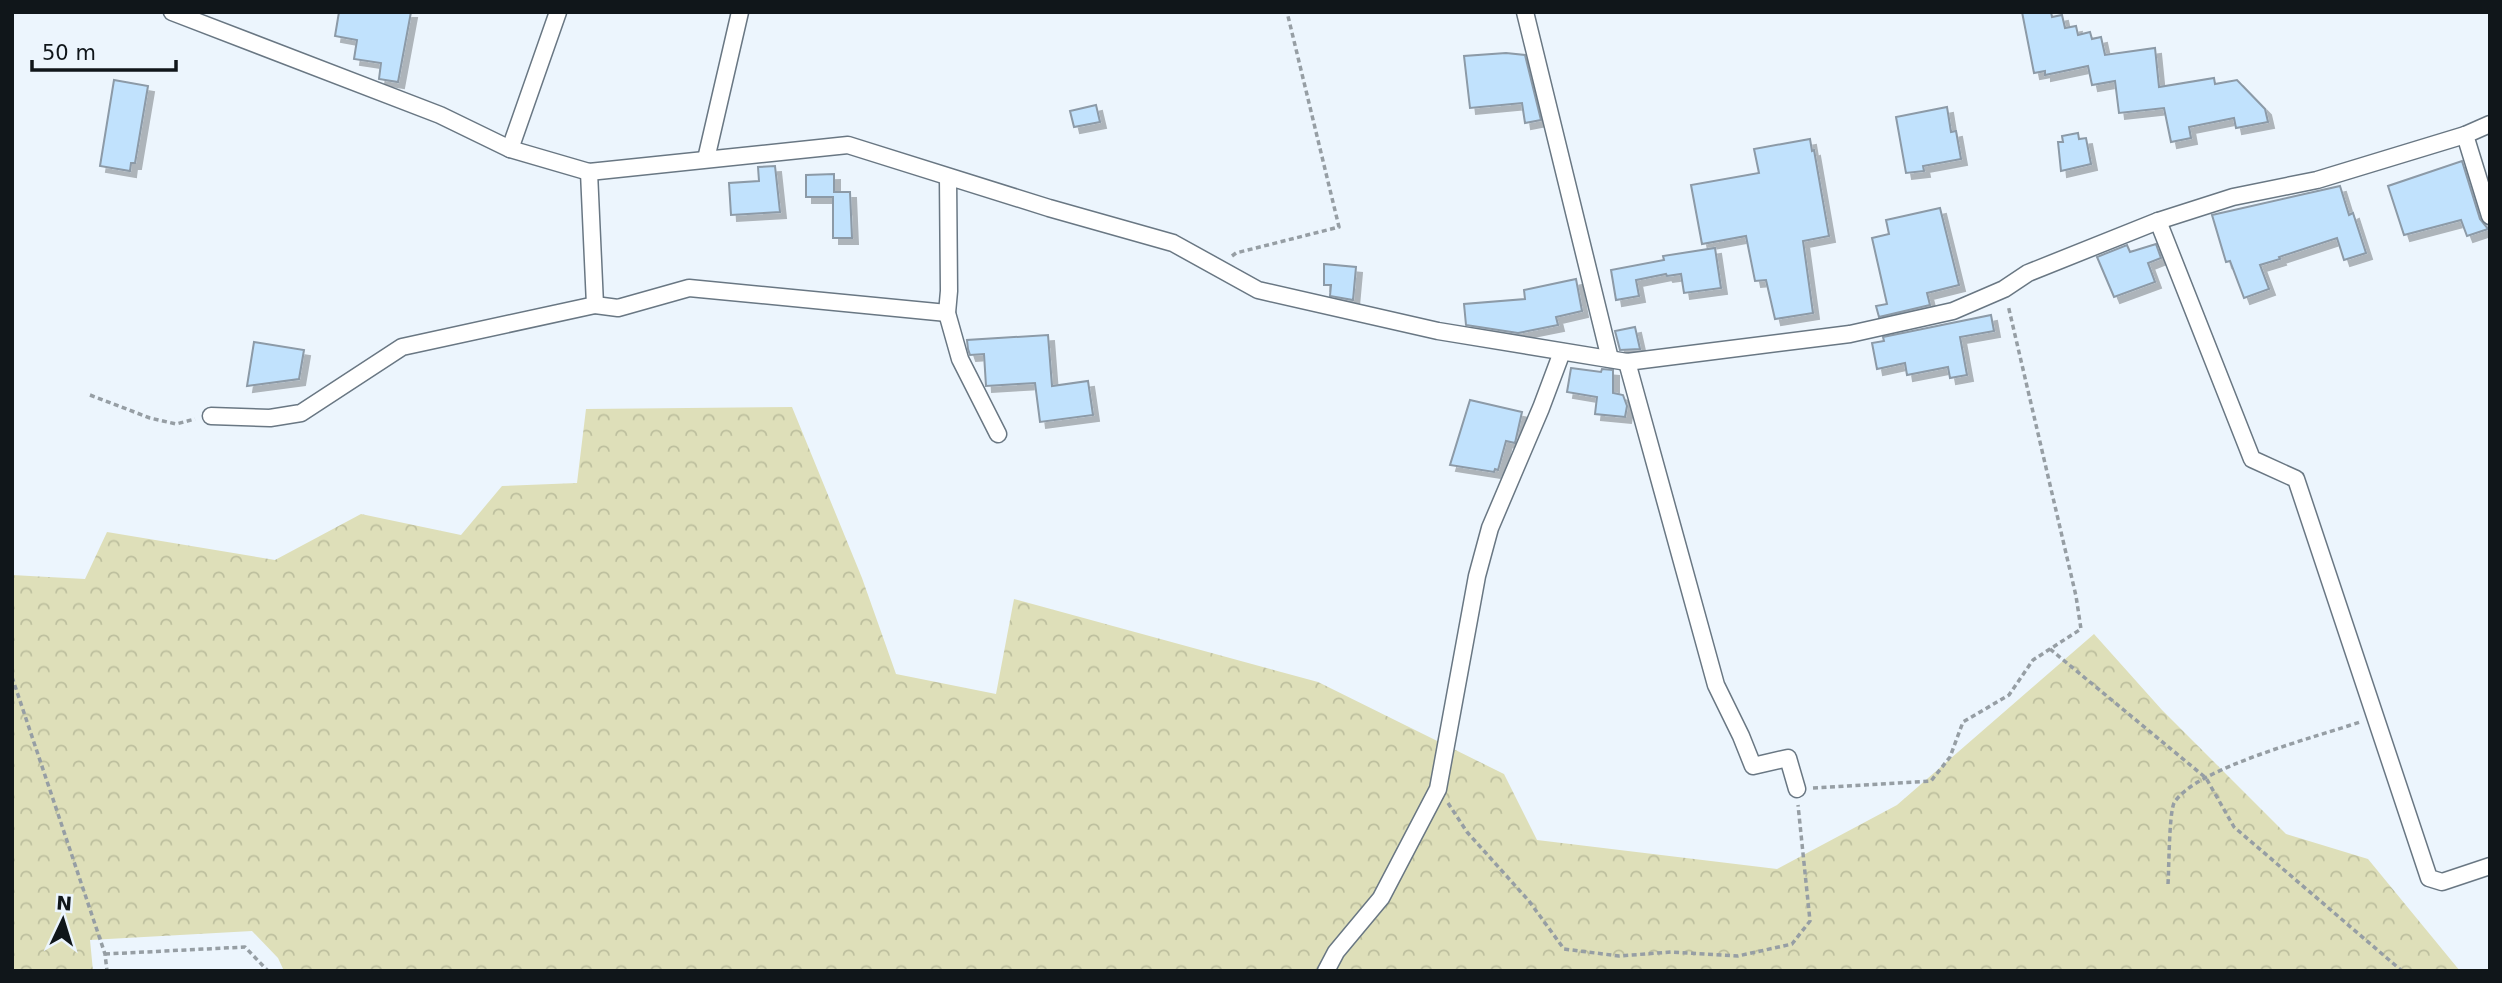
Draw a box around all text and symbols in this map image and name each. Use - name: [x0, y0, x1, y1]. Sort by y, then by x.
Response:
- scale bar: [32, 28, 175, 72]
- text: 50 m: [42, 41, 96, 65]
- north arrow: [28, 885, 98, 955]
- text: N: [55, 892, 73, 915]

